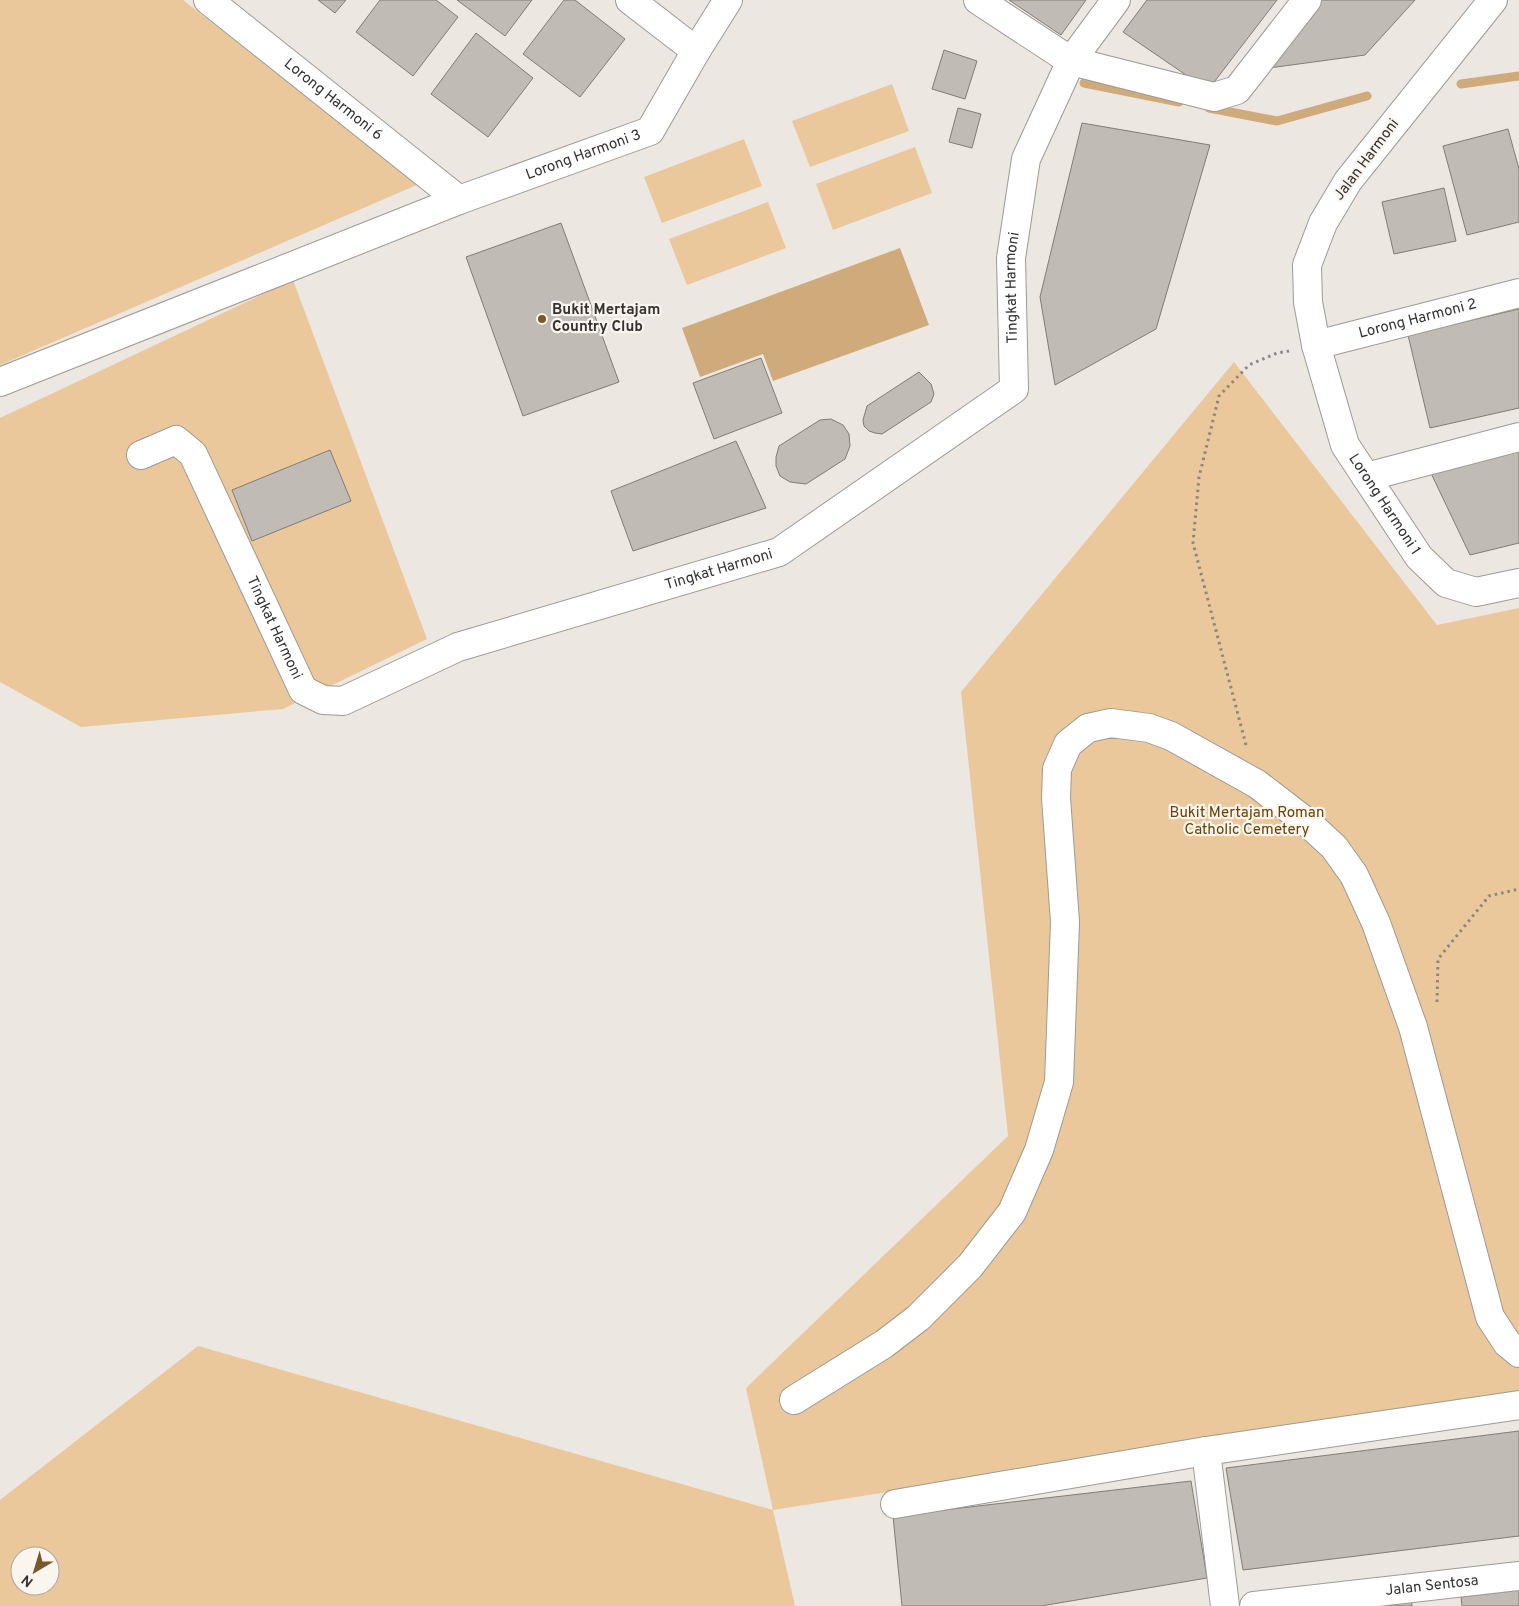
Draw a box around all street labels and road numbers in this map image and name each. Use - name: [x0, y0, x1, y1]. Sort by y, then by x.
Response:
- street label: Lorong Harmoni 6: [280, 55, 386, 145]
- street label: Jalan Harmoni: [1330, 115, 1404, 205]
- street label: Lorong Harmoni 3: [523, 126, 644, 185]
- street label: Tingkat Harmoni: [1001, 231, 1024, 344]
- street label: Lorong Harmoni 2: [1357, 295, 1479, 343]
- street label: Lorong Harmoni 1: [1344, 450, 1425, 559]
- street label: Tingkat Harmoni: [663, 545, 775, 595]
- street label: Tingkat Harmoni: [242, 573, 306, 683]
- street label: Jalan Sentosa: [1384, 1571, 1480, 1601]

